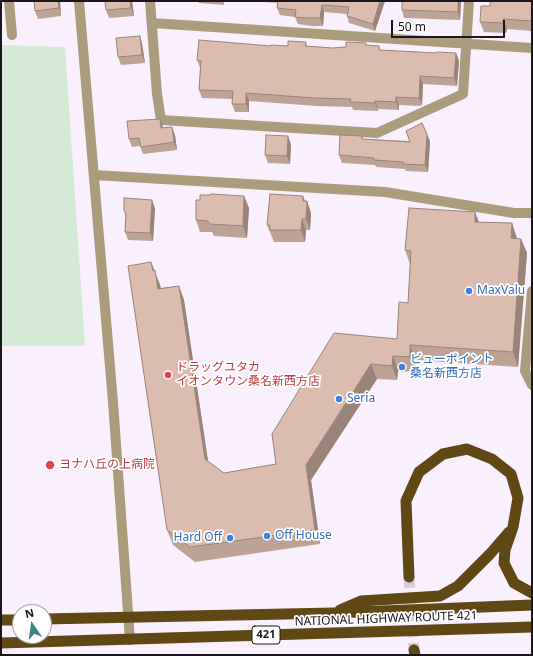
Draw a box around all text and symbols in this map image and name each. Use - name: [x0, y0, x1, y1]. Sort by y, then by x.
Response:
- scale bar: [393, 12, 507, 38]
- text: 50 m: [398, 18, 426, 35]
- place label: MaxValu: [477, 284, 525, 298]
- marker: MaxValu: [464, 286, 474, 296]
- place label: ビューポイント 桑名新西方店: [410, 353, 494, 381]
- place label: ドラッグユタカ イオンタウン桑名新西方店: [176, 361, 320, 389]
- marker: ビューポイント 桑名新西方店: [397, 362, 407, 372]
- marker: ドラッグユタカ イオンタウン桑名新西方店: [163, 370, 173, 380]
- place label: Seria: [347, 392, 375, 406]
- marker: Seria: [334, 394, 344, 404]
- place label: ヨナハ丘の上病院: [59, 458, 155, 472]
- marker: ヨナハ丘の上病院: [44, 459, 56, 471]
- place label: Off House: [275, 529, 332, 543]
- place label: Hard Off: [174, 531, 222, 545]
- marker: Off House: [262, 531, 272, 541]
- marker: Hard Off: [225, 533, 235, 543]
- north arrow: [12, 604, 52, 644]
- text: N: [23, 604, 35, 621]
- street label: NATIONAL HIGHWAY ROUTE 421: [294, 609, 478, 629]
- road number: 421: [252, 626, 280, 644]

